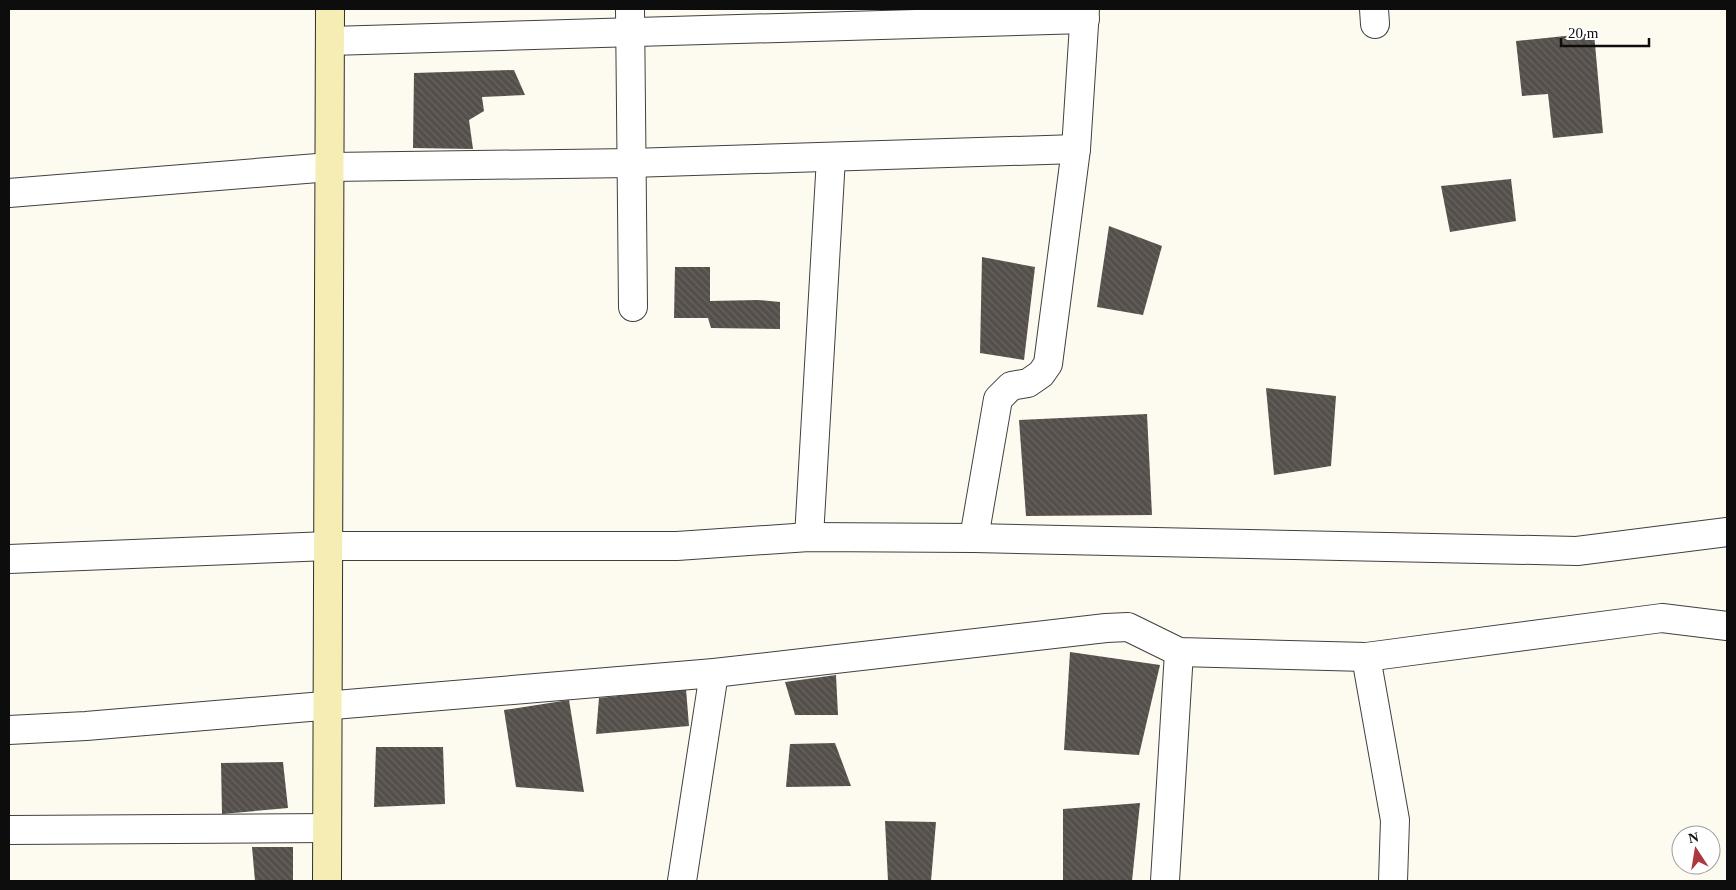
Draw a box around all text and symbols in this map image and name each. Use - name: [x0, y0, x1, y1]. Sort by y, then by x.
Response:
- scale bar: [1561, 15, 1648, 47]
- text: 20 m: [1568, 25, 1599, 41]
- north arrow: [1671, 825, 1721, 875]
- text: N: [1687, 829, 1700, 846]

